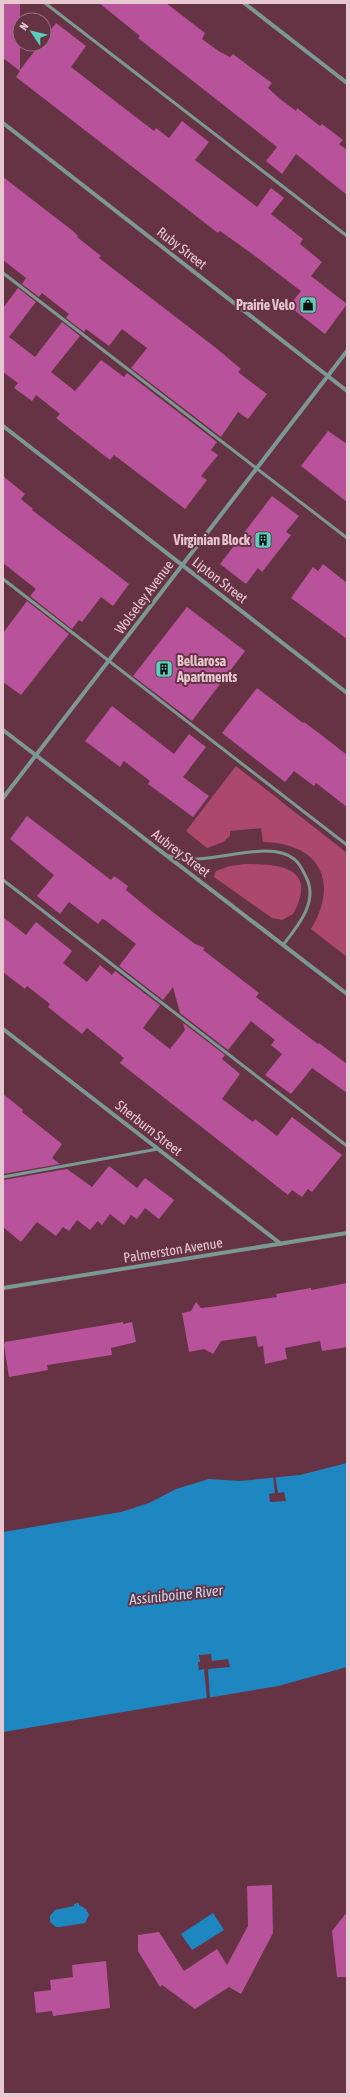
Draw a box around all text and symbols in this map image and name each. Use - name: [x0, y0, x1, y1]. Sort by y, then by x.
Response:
- north arrow: [12, 12, 52, 52]
- text: N: [17, 20, 31, 32]
- street label: Ruby Street: [154, 224, 210, 272]
- shop icon: Prairie Velo: [298, 295, 318, 315]
- place label: Prairie Velo: [236, 297, 295, 313]
- building icon: Virginian Block: [253, 530, 273, 550]
- place label: Virginian Block: [173, 532, 251, 548]
- street label: Lipton Street: [189, 554, 251, 606]
- street label: Wolseley Avenue: [111, 557, 177, 637]
- place label: Bellarosa Apartments: [176, 653, 237, 685]
- building icon: Bellarosa Apartments: [154, 659, 174, 679]
- street label: Aubrey Street: [149, 826, 213, 880]
- street label: Sherburn Street: [113, 1097, 185, 1159]
- street label: Palmerston Avenue: [122, 1234, 224, 1266]
- water label: Assiniboine River: [127, 1581, 224, 1608]

